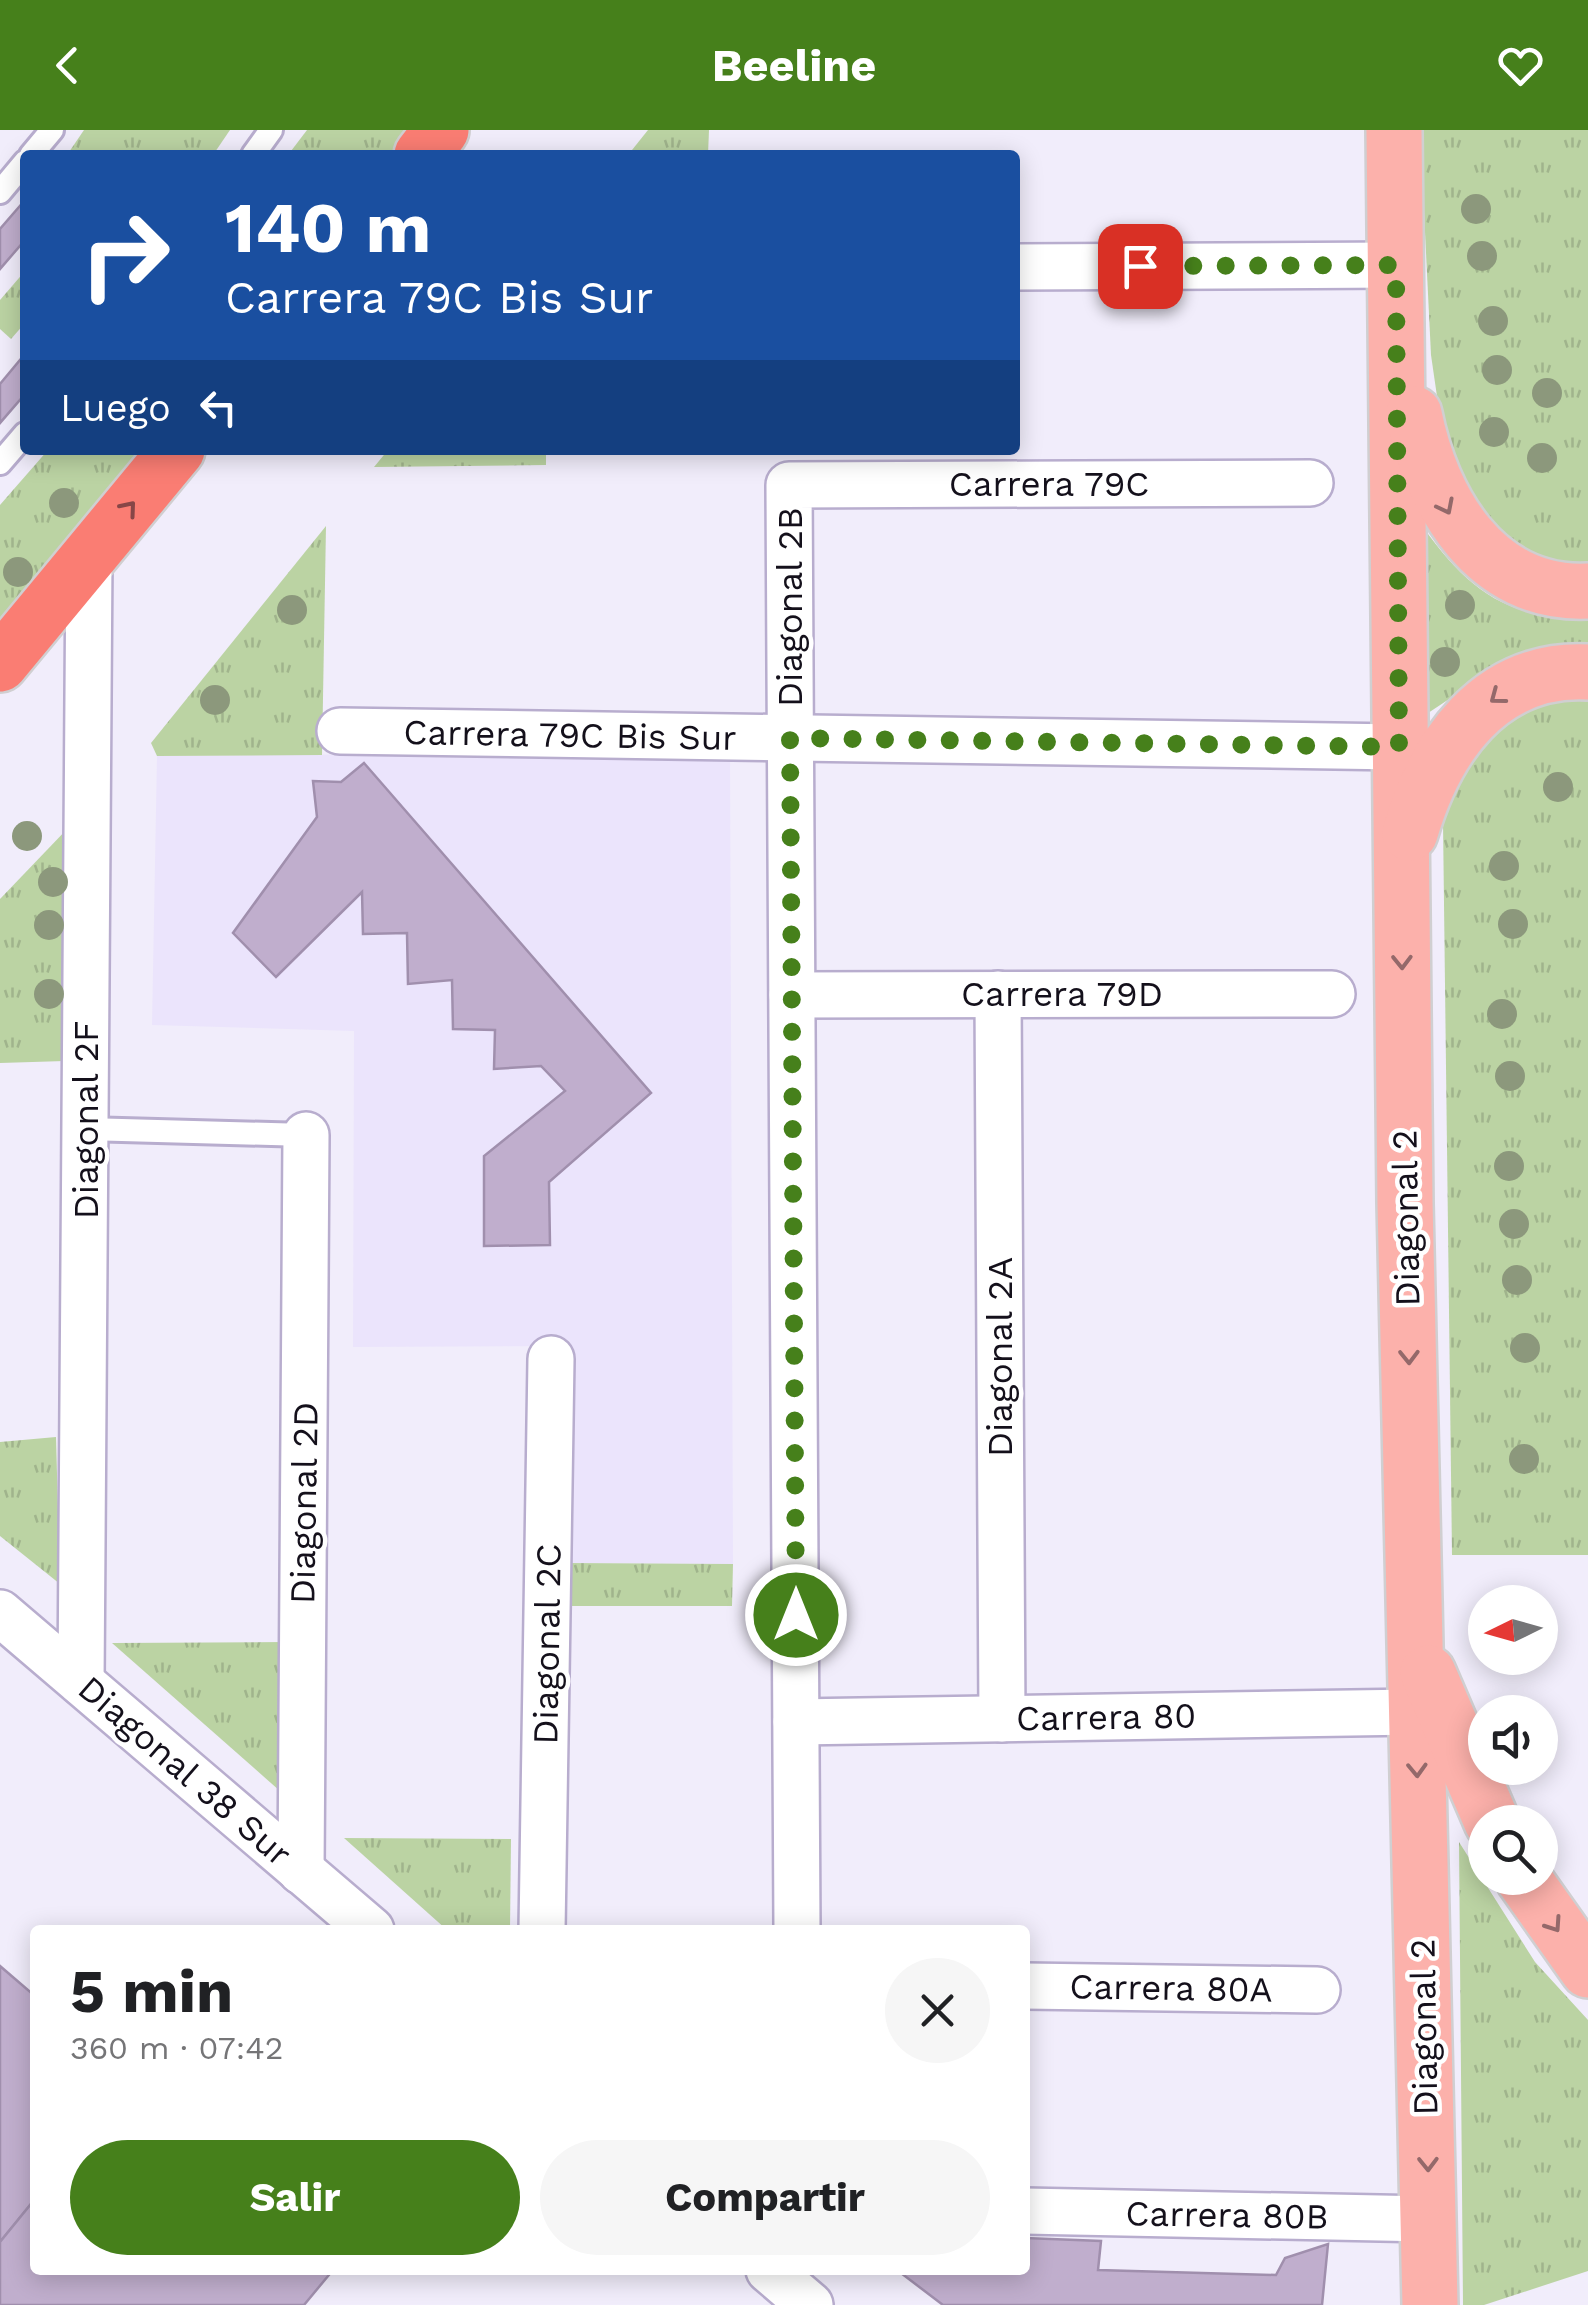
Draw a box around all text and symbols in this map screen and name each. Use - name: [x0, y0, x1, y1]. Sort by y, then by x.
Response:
- icon: back: [40, 38, 95, 93]
- icon: heart: [1493, 38, 1548, 93]
- text: Beeline: [712, 39, 876, 92]
- text: 140 m: [225, 187, 431, 269]
- icon: right: [60, 190, 190, 320]
- pin: [1098, 224, 1183, 309]
- icon: arrive: [1113, 239, 1168, 294]
- text: Carrera 79C Bis Sur: [225, 271, 653, 324]
- icon: left: [191, 380, 246, 435]
- text: Luego: [60, 386, 171, 430]
- street label: Carrera 79C: [949, 463, 1149, 505]
- one-way arrow: [1434, 497, 1453, 515]
- one-way arrow: [117, 502, 135, 520]
- street label: Diagonal 2B: [769, 507, 811, 707]
- one-way arrow: [1490, 686, 1508, 703]
- street label: Carrera 79C Bis Sur: [403, 711, 737, 759]
- one-way arrow: [1391, 955, 1412, 971]
- street label: Carrera 79D: [961, 973, 1163, 1015]
- street label: Diagonal 2F: [65, 1021, 107, 1219]
- street label: Diagonal 2: [1383, 1129, 1429, 1307]
- street label: Diagonal 2A: [979, 1257, 1021, 1457]
- one-way arrow: [1398, 1350, 1419, 1366]
- street label: Diagonal 2D: [281, 1401, 327, 1605]
- street label: Diagonal 2C: [524, 1543, 570, 1745]
- position arrow: [744, 1563, 848, 1667]
- north arrow: [1468, 1585, 1558, 1675]
- map controls: [1468, 1585, 1558, 1895]
- street label: Diagonal 38 Sur: [70, 1667, 300, 1875]
- street label: Carrera 80: [1016, 1694, 1196, 1740]
- button: sound: [1468, 1695, 1558, 1785]
- one-way arrow: [1406, 1762, 1427, 1778]
- button: search: [1468, 1805, 1558, 1895]
- one-way arrow: [1542, 1914, 1560, 1933]
- street label: Diagonal 2: [1401, 1938, 1447, 2116]
- text: 5 min: [70, 1956, 233, 2027]
- button: close: [885, 1958, 990, 2063]
- street label: Carrera 80A: [1069, 1965, 1273, 2011]
- text: 360 m · 07:42: [70, 2029, 283, 2067]
- button: Salir: [70, 2140, 520, 2255]
- button: Compartir: [540, 2140, 990, 2255]
- one-way arrow: [1417, 2157, 1438, 2173]
- street label: Carrera 80B: [1125, 2192, 1329, 2238]

